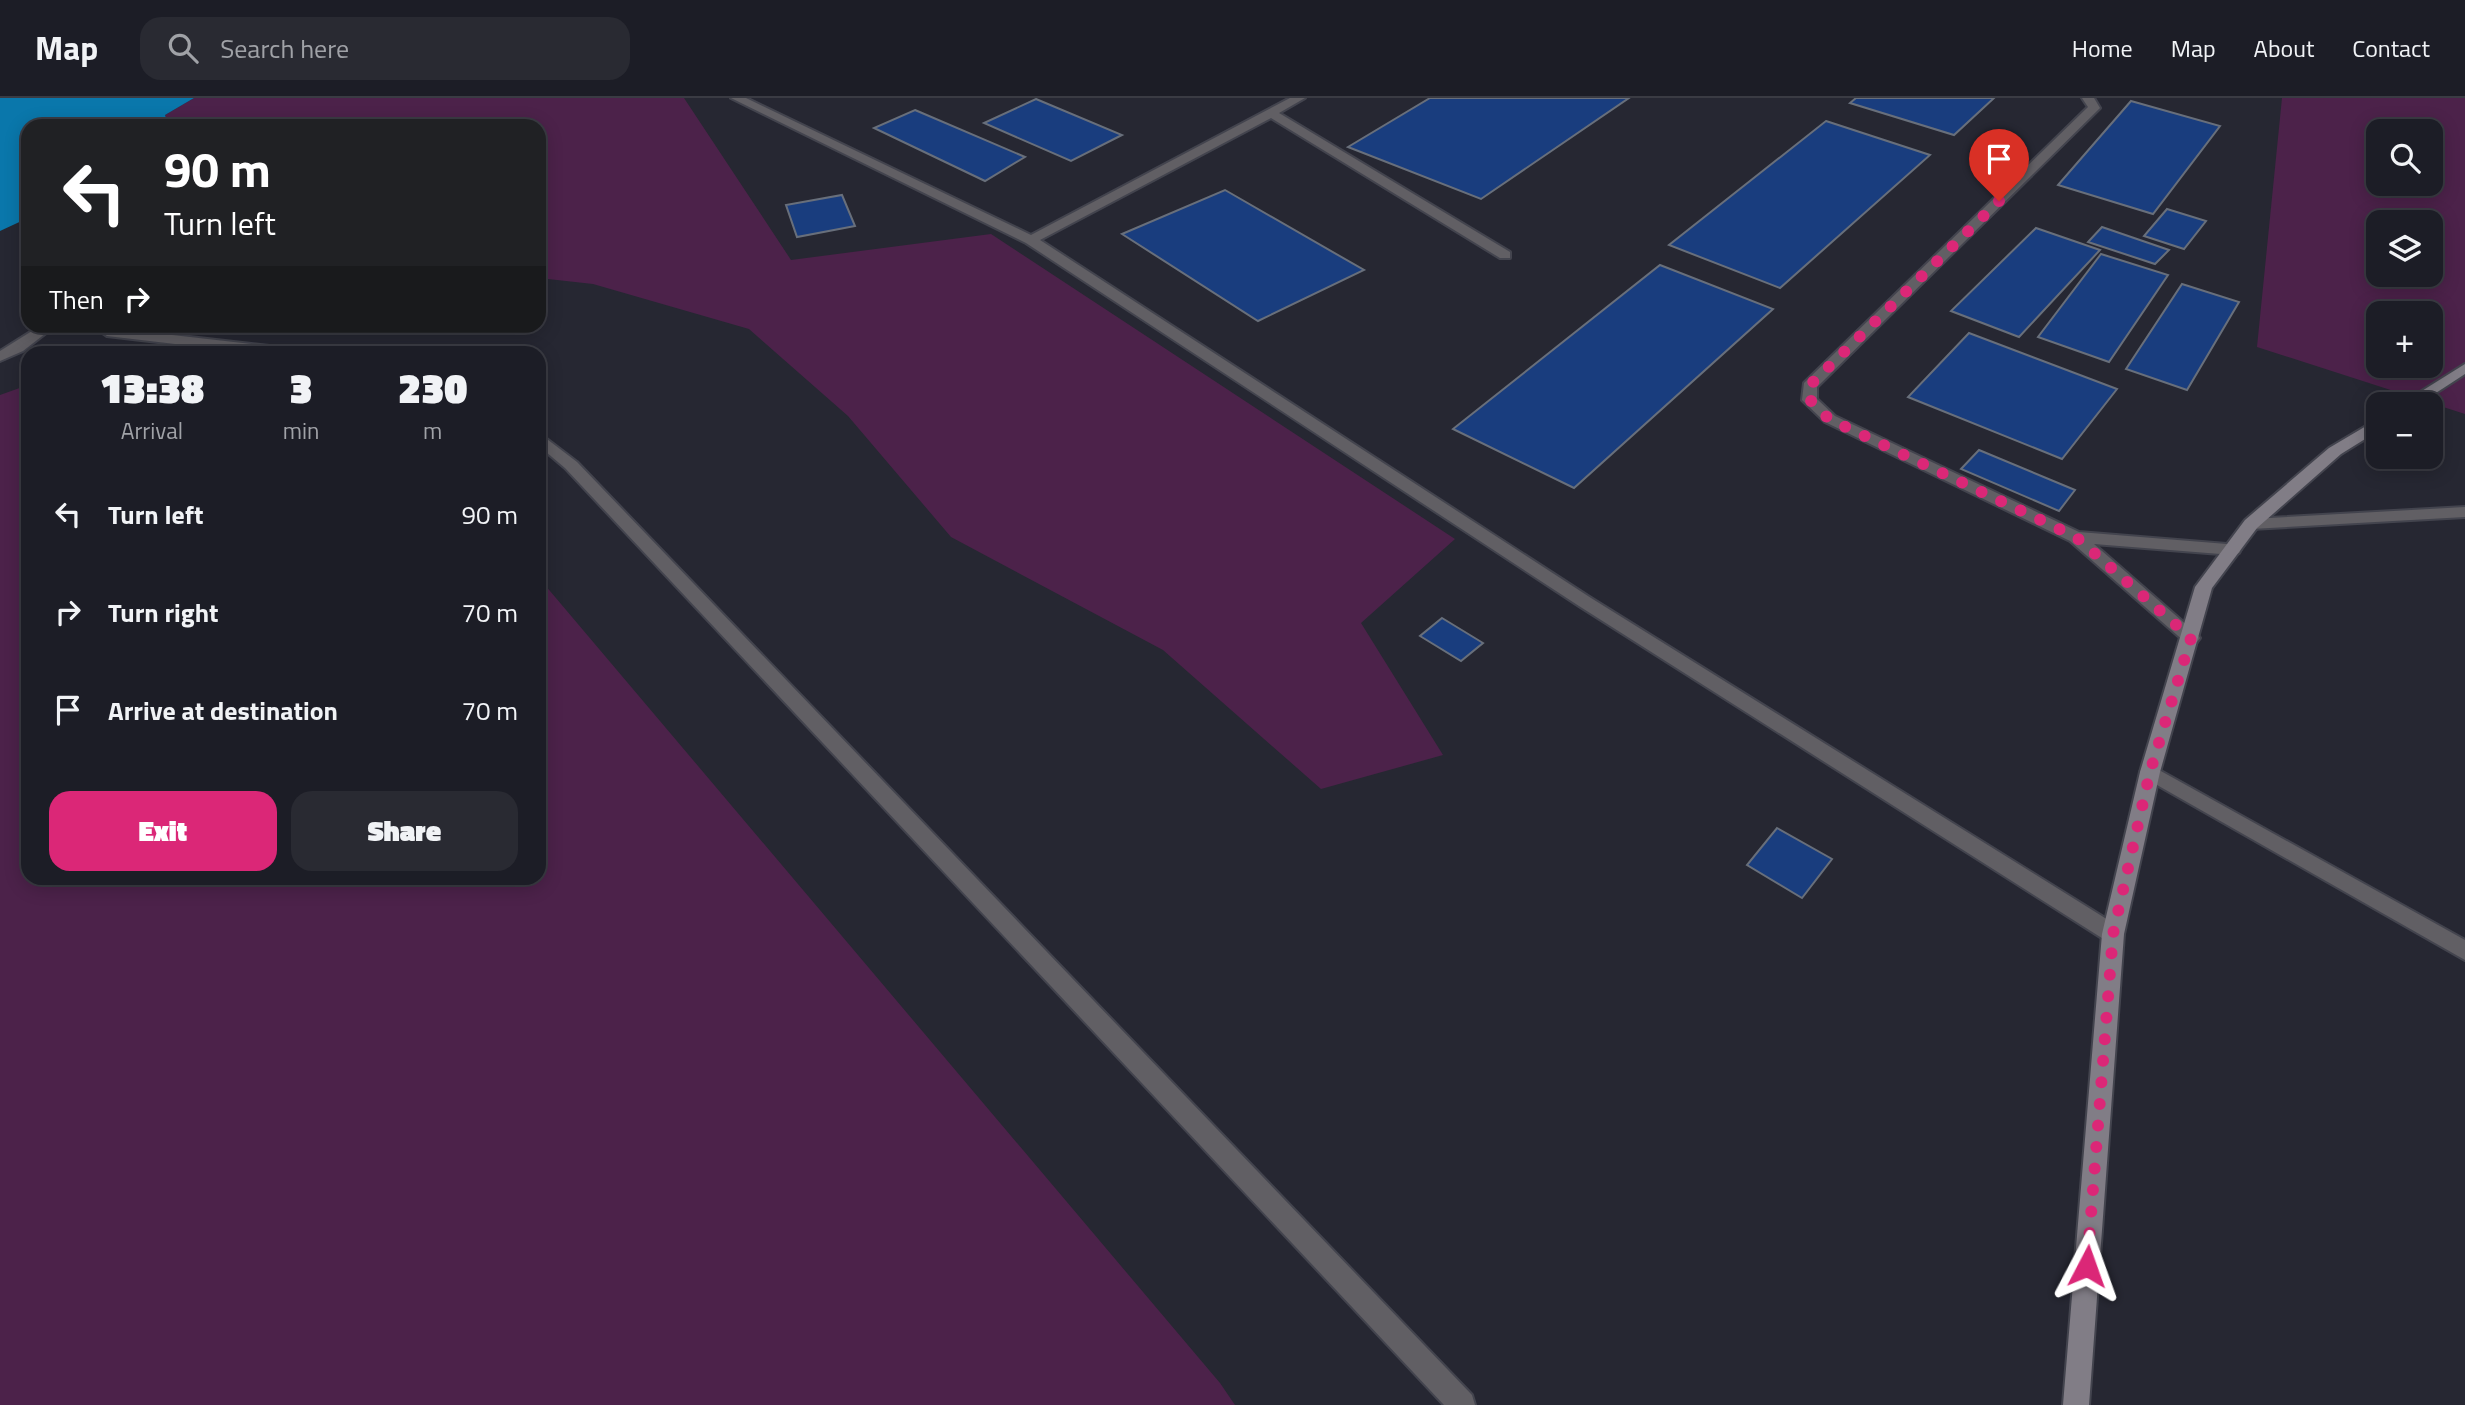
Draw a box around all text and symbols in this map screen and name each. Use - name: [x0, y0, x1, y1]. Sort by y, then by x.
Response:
- search box: [140, 17, 630, 80]
- text: Map: [35, 23, 98, 73]
- icon: search: [164, 29, 202, 67]
- text: Search here: [220, 29, 349, 68]
- text: Home: [2072, 30, 2133, 66]
- text: Map: [2171, 30, 2216, 66]
- text: About: [2254, 30, 2314, 66]
- text: Contact: [2352, 30, 2430, 66]
- map controls: [2366, 119, 2443, 469]
- button: search: [2366, 119, 2443, 196]
- pin: [1969, 129, 2029, 201]
- text: 90 m: [164, 131, 271, 206]
- icon: arrive: [1980, 140, 2018, 178]
- icon: left: [49, 147, 140, 238]
- text: Turn left: [164, 199, 276, 247]
- button: layers: [2366, 210, 2443, 287]
- text: Then: [49, 280, 104, 319]
- icon: right: [118, 280, 156, 318]
- button: +: [2366, 301, 2443, 378]
- text: 13:38: [100, 355, 204, 419]
- text: 3: [290, 355, 313, 419]
- text: 230: [398, 355, 467, 419]
- button: −: [2366, 392, 2443, 469]
- text: Arrival: [121, 413, 183, 448]
- text: min: [283, 413, 319, 448]
- text: m: [423, 413, 442, 448]
- icon: left: [49, 495, 87, 533]
- text: Turn left: [108, 495, 203, 534]
- text: 90 m: [461, 495, 518, 534]
- icon: right: [49, 593, 87, 631]
- text: Turn right: [108, 593, 219, 632]
- text: 70 m: [461, 593, 518, 632]
- icon: arrive: [49, 691, 87, 729]
- text: Arrive at destination: [108, 691, 338, 730]
- text: 70 m: [461, 691, 518, 730]
- button: Exit: [49, 791, 277, 871]
- button: Share: [291, 791, 518, 871]
- position arrow: [2050, 1229, 2124, 1303]

